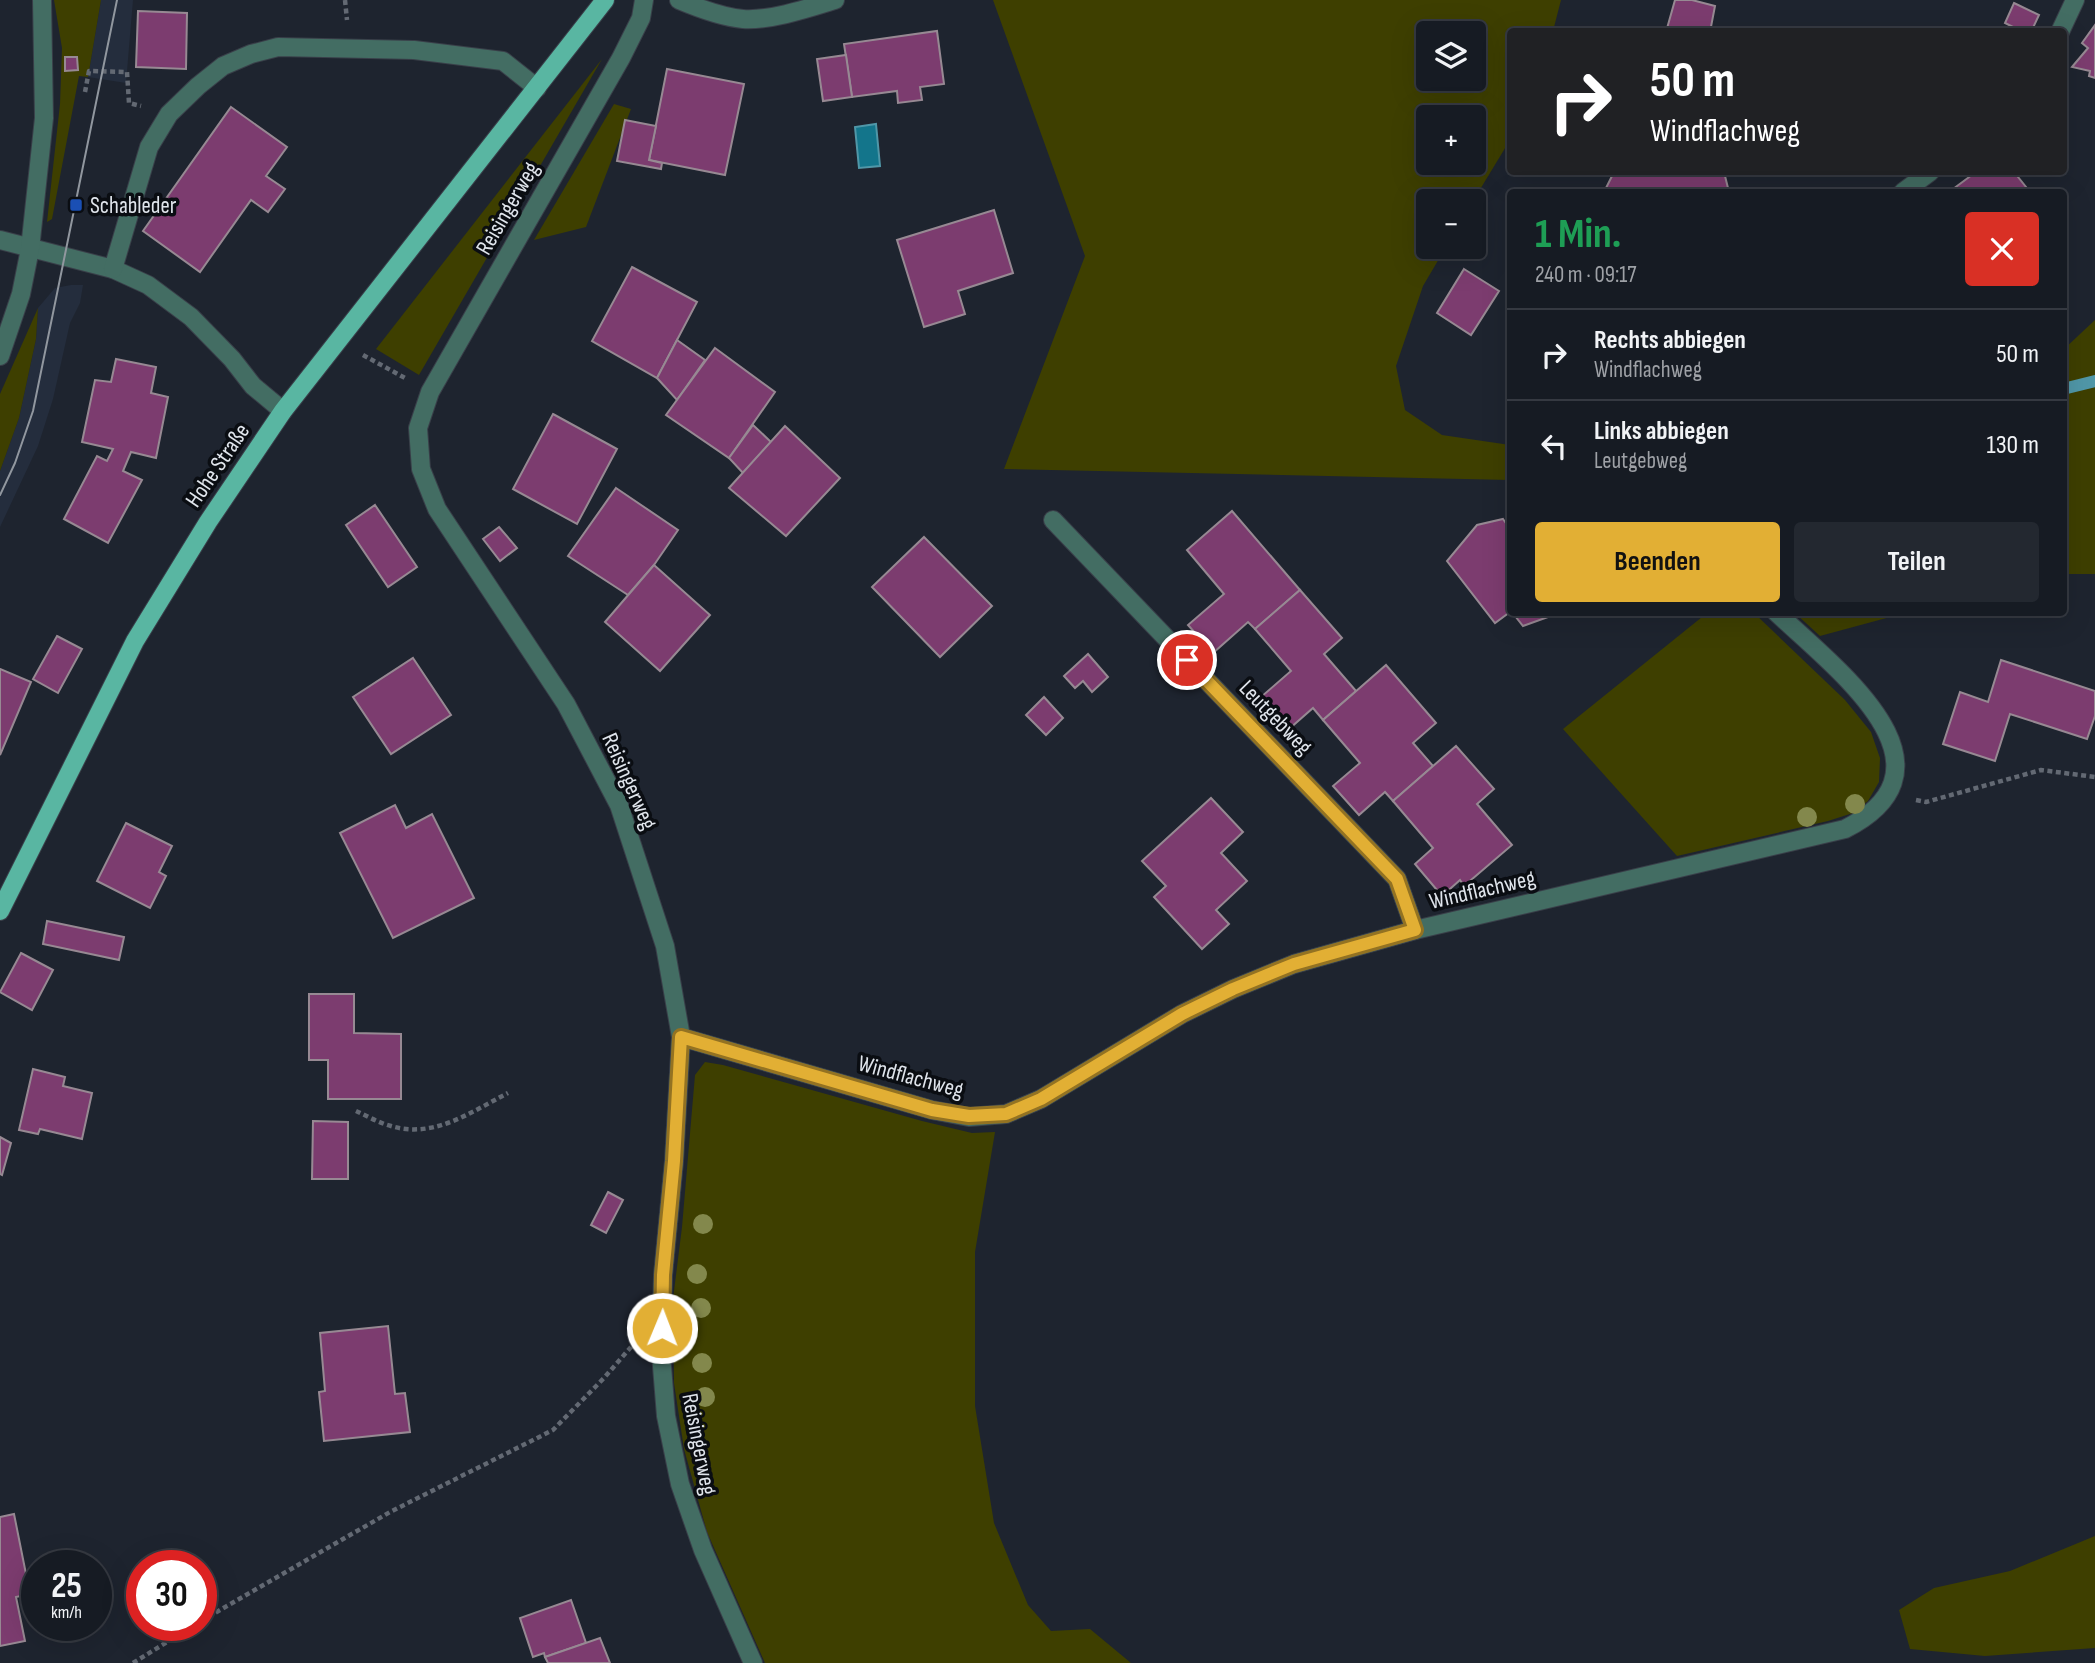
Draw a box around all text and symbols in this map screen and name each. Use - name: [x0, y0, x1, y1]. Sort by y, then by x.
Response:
- map controls: [1416, 21, 1486, 259]
- button: layers: [1416, 21, 1486, 91]
- text: 50 m: [1650, 52, 1735, 111]
- icon: right: [1535, 56, 1626, 147]
- button: +: [1416, 105, 1486, 175]
- text: Windflachweg: [1650, 112, 1800, 151]
- street label: Reisingerweg: [470, 157, 546, 260]
- button: −: [1416, 189, 1486, 259]
- place label: Schableder: [90, 192, 177, 220]
- marker: Schableder: [68, 197, 84, 213]
- text: 1 Min.: [1535, 209, 1621, 260]
- button: close: [1965, 212, 2039, 286]
- text: 240 m · 09:17: [1535, 261, 1637, 289]
- text: Rechts abbiegen: [1594, 325, 1746, 356]
- icon: right: [1535, 336, 1573, 374]
- text: 50 m: [1996, 339, 2039, 370]
- text: Windflachweg: [1594, 356, 1702, 384]
- text: Links abbiegen: [1594, 416, 1729, 447]
- street label: Hohe Straße: [180, 418, 256, 513]
- icon: left: [1535, 427, 1573, 465]
- text: 130 m: [1987, 430, 2039, 461]
- text: Leutgebweg: [1594, 447, 1687, 475]
- button: Beenden: [1535, 522, 1780, 602]
- button: Teilen: [1794, 522, 2039, 602]
- pin: [1157, 630, 1217, 690]
- icon: arrive: [1168, 641, 1206, 679]
- street label: Leutgebweg: [1233, 674, 1318, 761]
- street label: Reisingerweg: [595, 729, 663, 834]
- street label: Windflachweg: [1427, 864, 1538, 916]
- street label: Windflachweg: [855, 1049, 966, 1104]
- position arrow: [625, 1291, 699, 1365]
- street label: Reisingerweg: [675, 1391, 723, 1497]
- speed limit sign: 30: [126, 1550, 217, 1641]
- text: 25: [51, 1565, 82, 1608]
- text: km/h: [51, 1602, 82, 1623]

